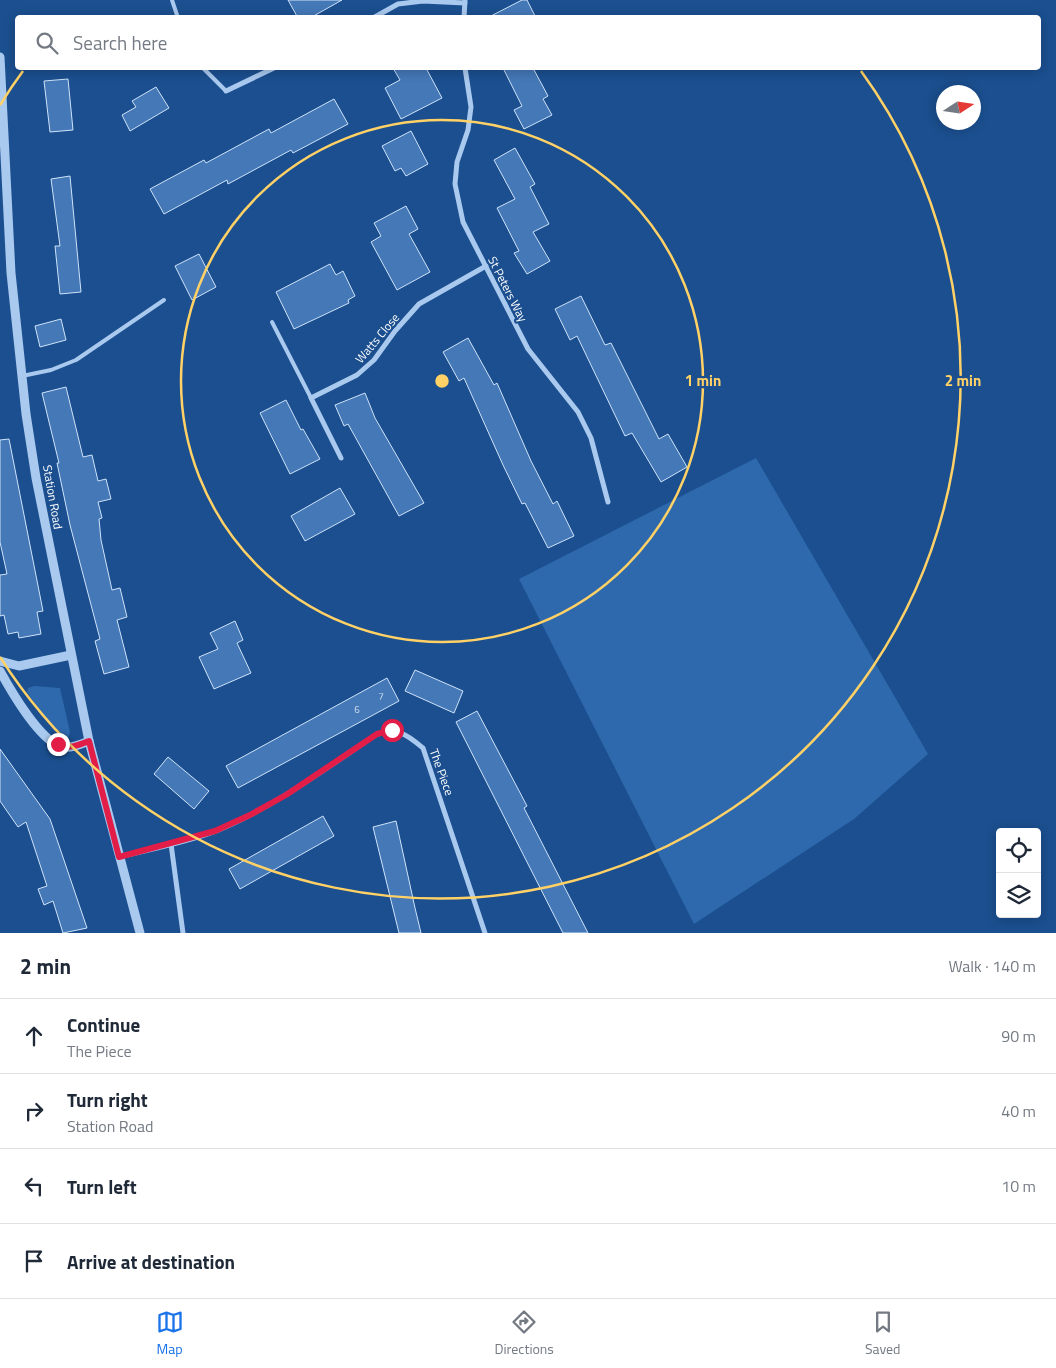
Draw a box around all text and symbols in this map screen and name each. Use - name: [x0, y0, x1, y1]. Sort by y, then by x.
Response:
- search box: [15, 15, 1041, 70]
- text: Search here: [73, 28, 167, 57]
- icon: search: [33, 29, 61, 57]
- north arrow: [936, 85, 981, 130]
- street label: St Peters Way: [483, 253, 533, 325]
- street label: Watts Close: [350, 309, 404, 367]
- text: 1 min: [685, 369, 721, 392]
- text: 2 min: [945, 369, 981, 392]
- centre of rings: [433, 372, 451, 390]
- street label: Station Road: [38, 463, 68, 531]
- house number: 7: [378, 689, 384, 704]
- house number: 6: [354, 702, 360, 717]
- route start: [381, 719, 404, 742]
- route end: [47, 733, 70, 756]
- street label: The Piece: [425, 746, 459, 798]
- map controls: [996, 828, 1041, 918]
- button: locate: [996, 828, 1041, 873]
- button: layers: [996, 873, 1041, 918]
- text: 2 min: [20, 950, 71, 982]
- text: Walk · 140 m: [948, 954, 1036, 978]
- text: Continue: [67, 1010, 140, 1039]
- icon: ahead: [20, 1022, 48, 1050]
- text: 90 m: [1001, 1024, 1036, 1048]
- text: The Piece: [67, 1039, 132, 1063]
- text: Turn right: [67, 1085, 148, 1114]
- icon: right: [20, 1097, 48, 1125]
- text: 40 m: [1001, 1099, 1036, 1123]
- text: Station Road: [67, 1114, 153, 1138]
- icon: left: [20, 1172, 48, 1200]
- text: Turn left: [67, 1172, 137, 1201]
- text: 10 m: [1001, 1174, 1036, 1198]
- icon: arrive: [20, 1247, 48, 1275]
- text: Arrive at destination: [67, 1247, 235, 1276]
- tab: Map: [156, 1308, 184, 1359]
- tab: Directions: [495, 1308, 554, 1359]
- tab: Saved: [865, 1308, 901, 1359]

